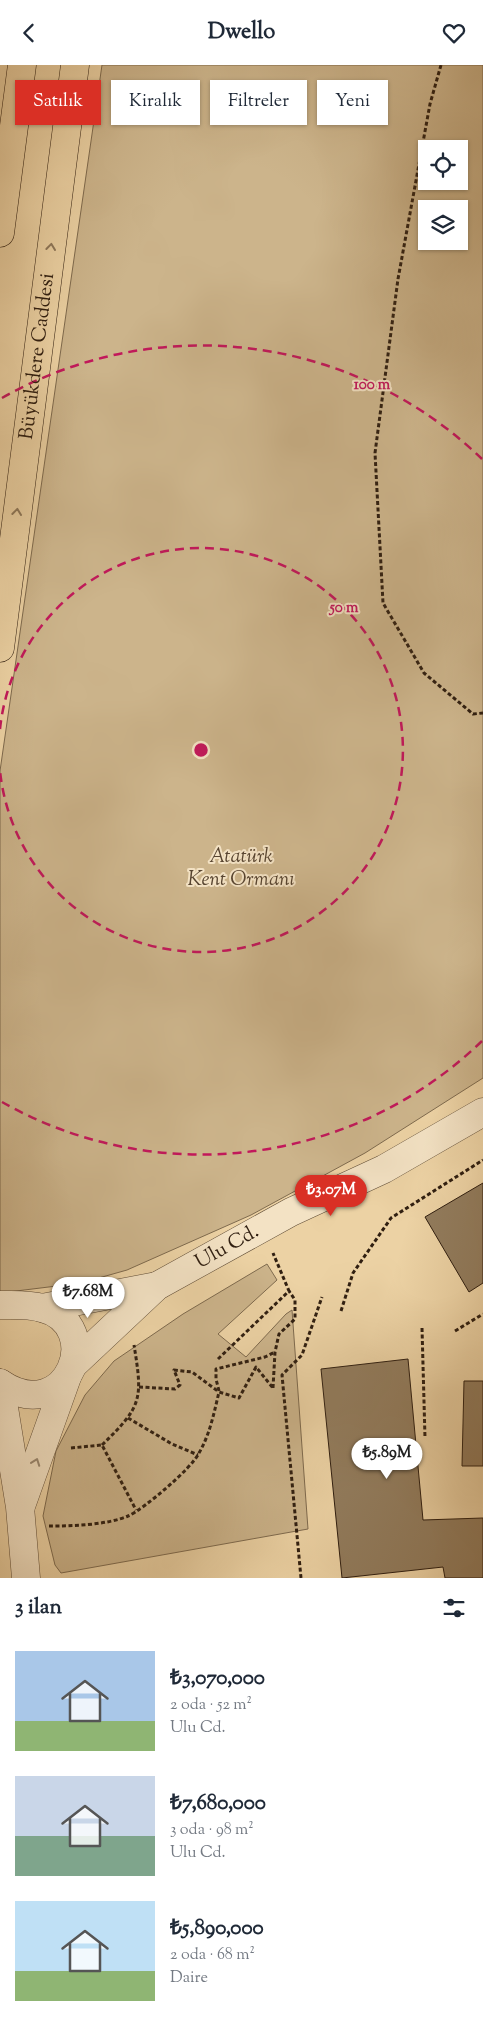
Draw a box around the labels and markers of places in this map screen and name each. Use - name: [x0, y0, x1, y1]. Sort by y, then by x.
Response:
- centre of rings: [192, 741, 210, 759]
- pin: ₺3.07M: [290, 1175, 372, 1217]
- pin: ₺7.68M: [47, 1277, 129, 1319]
- pin: ₺5.89M: [346, 1437, 428, 1480]

